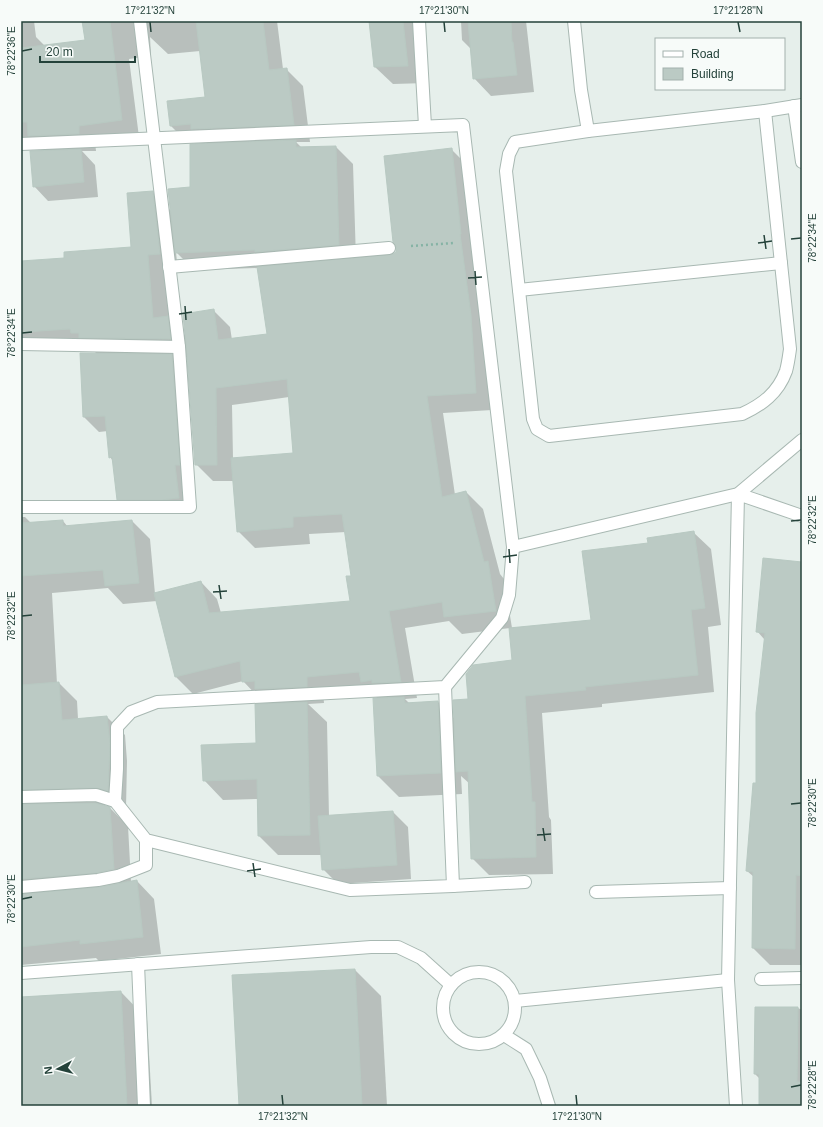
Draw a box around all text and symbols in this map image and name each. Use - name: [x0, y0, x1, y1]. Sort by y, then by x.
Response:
- text: 17°21'32"N: [125, 5, 175, 16]
- text: 17°21'30"N: [419, 5, 469, 16]
- text: 17°21'28"N: [713, 5, 763, 16]
- text: 78°22'36"E: [6, 26, 17, 76]
- scale bar: [40, 38, 135, 64]
- legend: [655, 38, 785, 90]
- text: 20 m: [46, 45, 73, 59]
- text: Road: [691, 47, 720, 61]
- text: Building: [691, 67, 734, 81]
- text: 78°22'34"E: [807, 213, 818, 263]
- text: 78°22'34"E: [6, 308, 17, 358]
- text: 78°22'32"E: [807, 495, 818, 545]
- text: 78°22'32"E: [6, 591, 17, 641]
- text: 78°22'30"E: [807, 778, 818, 828]
- text: 78°22'30"E: [6, 874, 17, 924]
- north arrow: [38, 1049, 78, 1089]
- text: 78°22'28"E: [807, 1060, 818, 1110]
- text: N: [42, 1065, 55, 1075]
- text: 17°21'32"N: [258, 1111, 308, 1122]
- text: 17°21'30"N: [552, 1111, 602, 1122]

